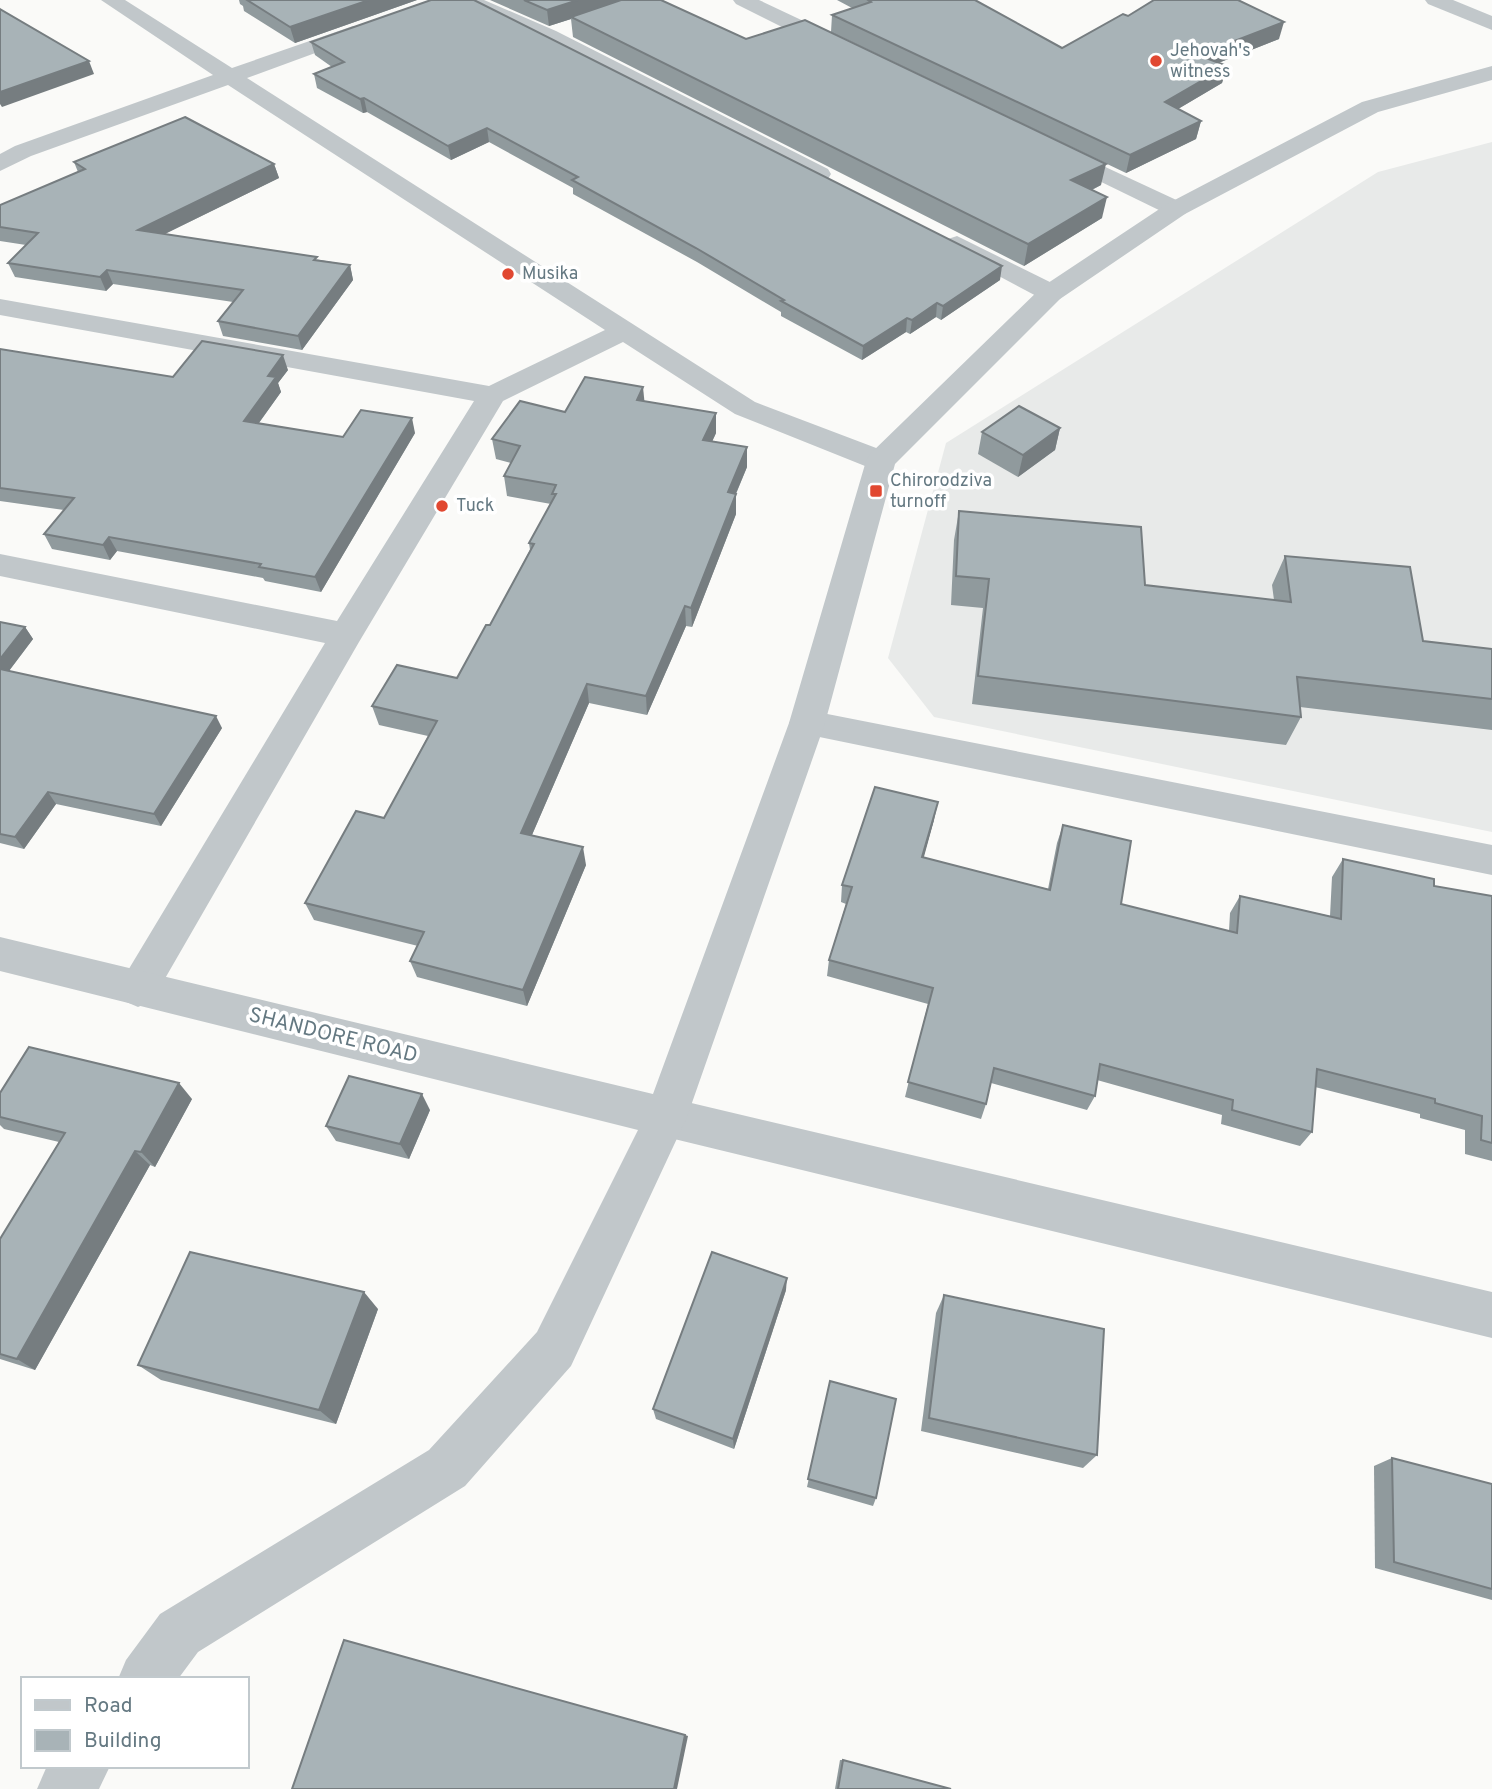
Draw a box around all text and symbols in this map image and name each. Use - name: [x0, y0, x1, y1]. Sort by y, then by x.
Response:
- place label: Jehovah's witness: [1170, 40, 1251, 84]
- marker: Jehovah's witness: [1148, 53, 1164, 69]
- place label: Musika: [522, 263, 578, 286]
- marker: Musika: [500, 266, 516, 282]
- place label: Chirorodziva turnoff: [890, 470, 992, 514]
- marker: Chirorodziva turnoff: [868, 483, 884, 499]
- place label: Tuck: [456, 495, 494, 518]
- marker: Tuck: [434, 498, 450, 514]
- street label: SHANDORE ROAD: [246, 1002, 420, 1070]
- legend: [21, 1677, 248, 1768]
- text: Road: [84, 1693, 133, 1720]
- text: Building: [84, 1728, 162, 1755]

